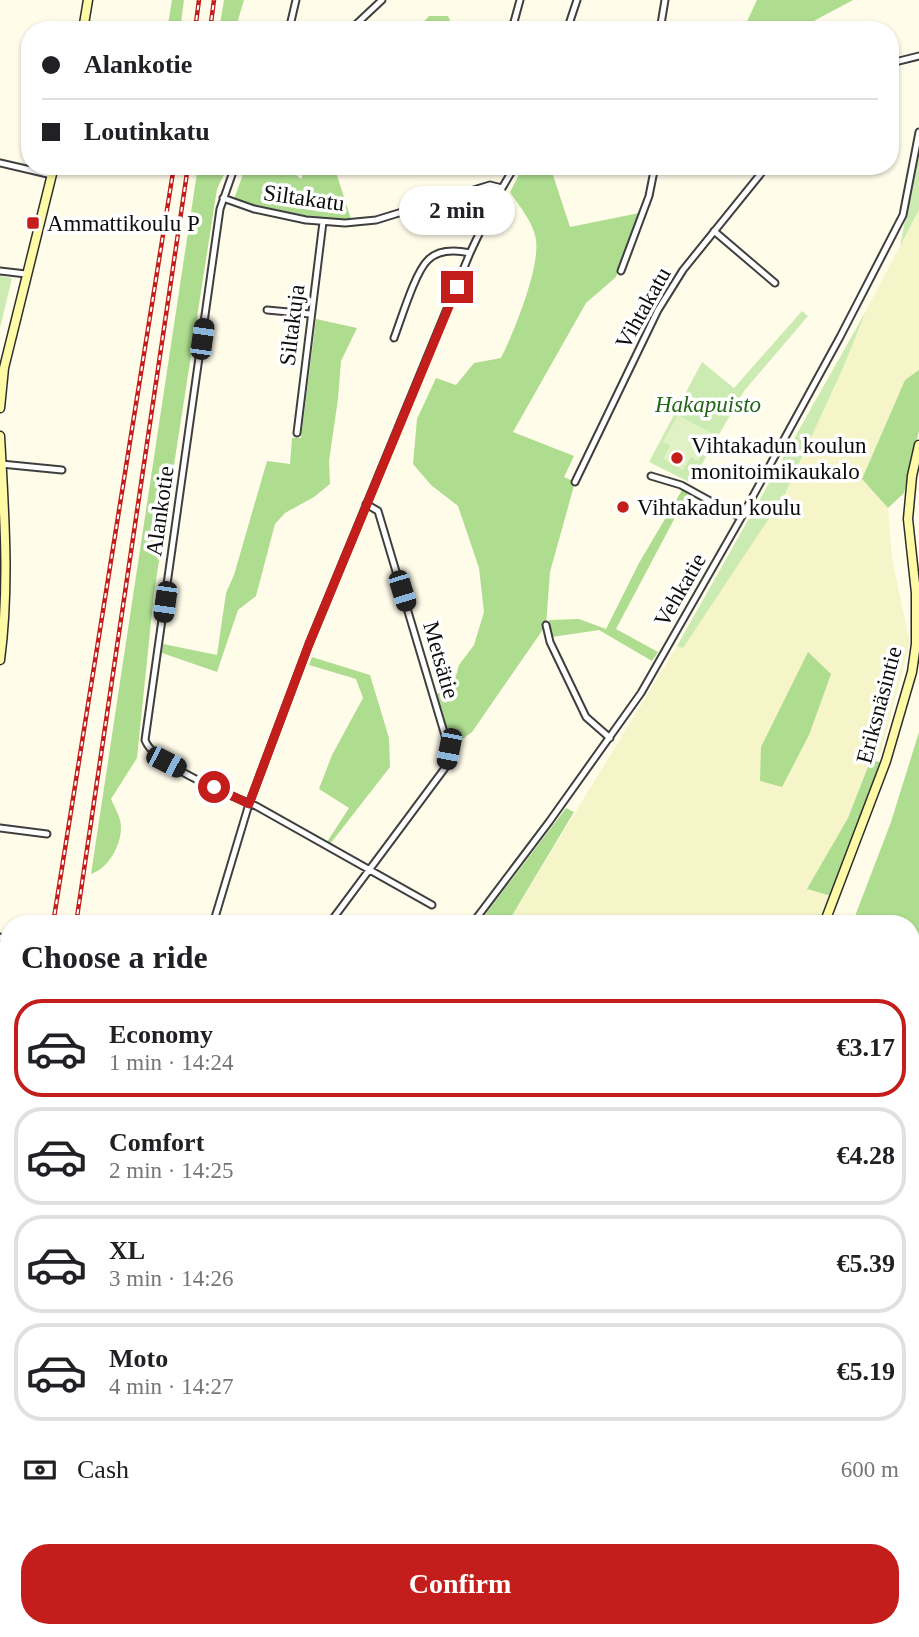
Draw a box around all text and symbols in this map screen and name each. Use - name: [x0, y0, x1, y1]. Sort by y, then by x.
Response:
- text: Alankotie: [84, 50, 192, 79]
- text: Loutinkatu: [84, 117, 210, 146]
- street label: Siltakatu: [262, 180, 347, 216]
- callout: 2 min: [399, 186, 515, 234]
- text: 2 min: [429, 198, 485, 223]
- place label: Ammattikoulu P: [47, 211, 200, 236]
- marker: Ammattikoulu P: [25, 215, 41, 231]
- street label: Vihtakatu: [610, 262, 676, 353]
- route end: [441, 271, 473, 303]
- street label: Siltakuja: [275, 283, 309, 367]
- car: [189, 317, 216, 361]
- park label: Hakapuisto: [654, 392, 761, 417]
- place label: Vihtakadun koulun monitoimikaukalo: [691, 433, 867, 484]
- marker: Vihtakadun koulun monitoimikaukalo: [669, 450, 685, 466]
- street label: Alankotie: [141, 464, 179, 558]
- place label: Vihtakadun koulu: [637, 495, 802, 520]
- marker: Vihtakadun koulu: [615, 499, 631, 515]
- street label: Vehkatie: [649, 549, 711, 631]
- car: [386, 568, 419, 614]
- car: [152, 580, 179, 624]
- street label: Metsätie: [418, 618, 464, 702]
- street label: Eriksnäsintie: [851, 644, 907, 766]
- car: [435, 726, 464, 772]
- car: [143, 743, 190, 781]
- route start: [198, 771, 230, 803]
- text: Choose a ride: [21, 939, 208, 975]
- icon: car: [25, 1017, 88, 1080]
- text: Economy: [109, 1020, 213, 1049]
- text: €3.17: [837, 1033, 895, 1062]
- text: 1 min · 14:24: [109, 1050, 234, 1075]
- icon: car: [25, 1125, 88, 1188]
- text: Comfort: [109, 1128, 204, 1157]
- text: €4.28: [837, 1141, 895, 1170]
- text: 2 min · 14:25: [109, 1158, 234, 1183]
- icon: car: [25, 1233, 88, 1296]
- text: XL: [109, 1236, 145, 1265]
- text: €5.39: [837, 1249, 895, 1278]
- text: 3 min · 14:26: [109, 1266, 234, 1291]
- icon: car: [25, 1341, 88, 1404]
- text: Moto: [109, 1344, 168, 1373]
- text: €5.19: [837, 1357, 895, 1386]
- text: 4 min · 14:27: [109, 1374, 234, 1399]
- icon: cash: [21, 1451, 59, 1489]
- text: Cash: [77, 1455, 129, 1484]
- text: 600 m: [841, 1457, 899, 1482]
- button: Confirm: [21, 1544, 899, 1624]

